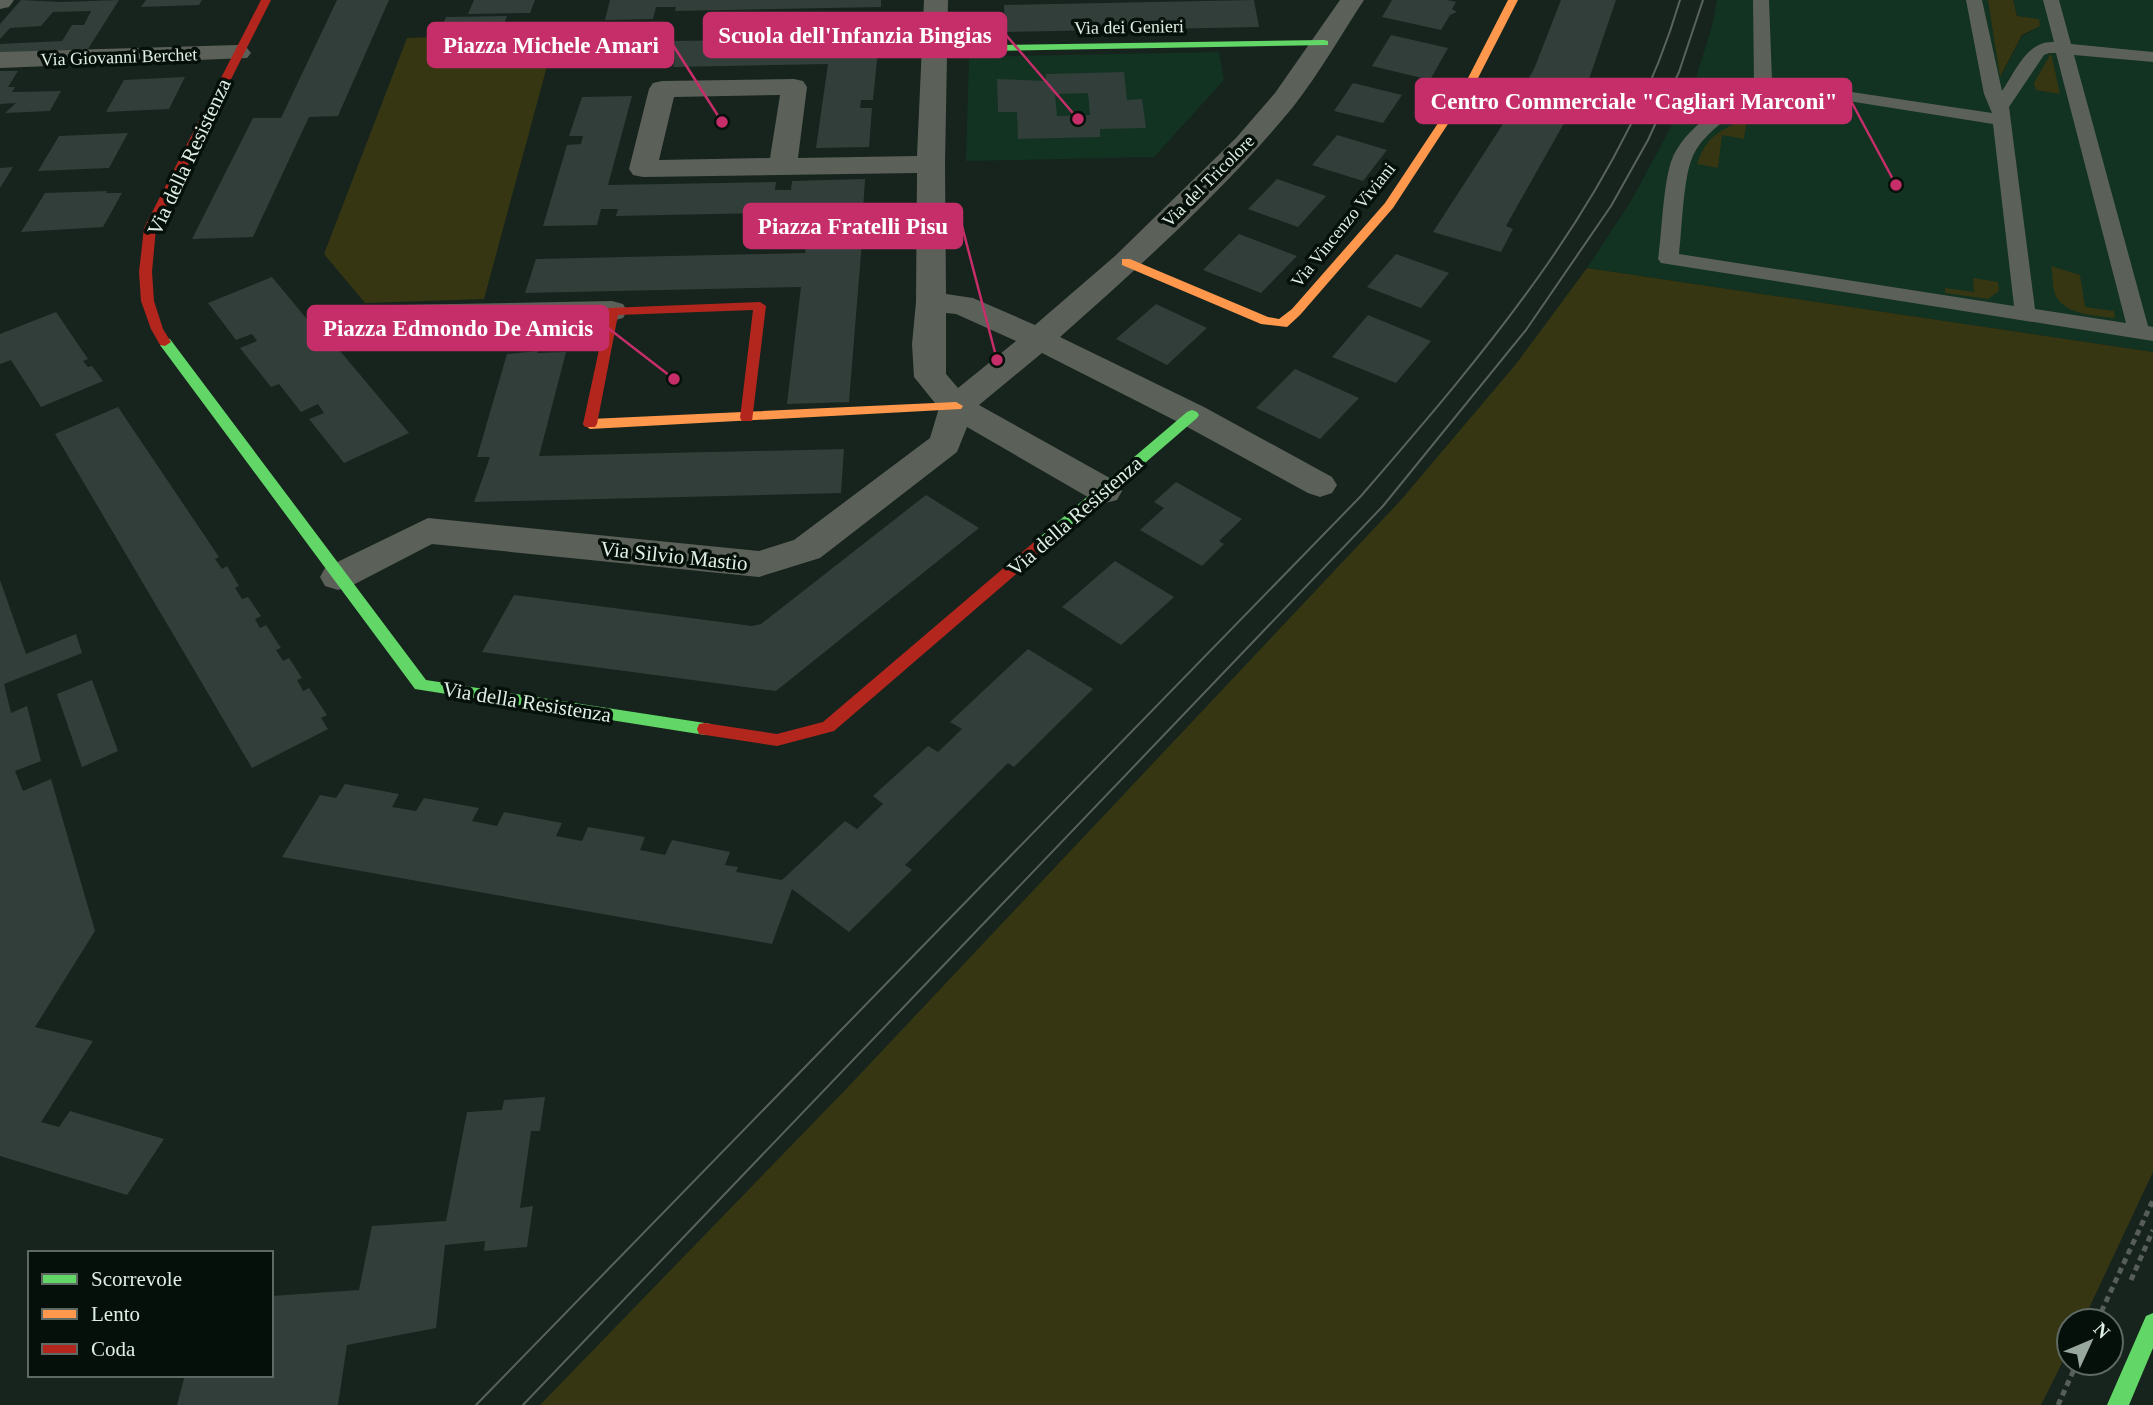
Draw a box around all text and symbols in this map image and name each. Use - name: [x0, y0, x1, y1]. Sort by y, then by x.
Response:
- callout: Scuola dell'Infanzia Bingias: [704, 13, 1006, 57]
- street label: Via dei Genieri: [1074, 16, 1184, 38]
- callout: Piazza Michele Amari: [428, 23, 673, 67]
- text: Scuola dell'Infanzia Bingias: [718, 23, 992, 48]
- text: Piazza Michele Amari: [443, 33, 660, 58]
- street label: Via Giovanni Berchet: [40, 44, 198, 70]
- street label: Via della Resistenza: [142, 74, 236, 239]
- callout: Centro Commerciale "Cagliari Marconi": [1416, 79, 1851, 123]
- text: Centro Commerciale "Cagliari Marconi": [1431, 89, 1837, 114]
- street label: Via del Tricolore: [1158, 131, 1258, 231]
- street label: Via Vincenzo Viviani: [1287, 159, 1399, 291]
- callout: Piazza Fratelli Pisu: [744, 204, 962, 248]
- text: Piazza Fratelli Pisu: [758, 214, 948, 239]
- callout: Piazza Edmondo De Amicis: [308, 306, 608, 350]
- text: Piazza Edmondo De Amicis: [323, 316, 593, 341]
- street label: Via della Resistenza: [1003, 451, 1148, 581]
- street label: Via Silvio Mastio: [599, 536, 749, 576]
- street label: Via della Resistenza: [441, 677, 614, 727]
- legend: [28, 1251, 273, 1377]
- text: Scorrevole: [91, 1267, 182, 1291]
- text: Lento: [91, 1302, 140, 1326]
- north arrow: [2055, 1307, 2125, 1377]
- text: N: [2090, 1318, 2114, 1343]
- text: Coda: [91, 1337, 136, 1361]

